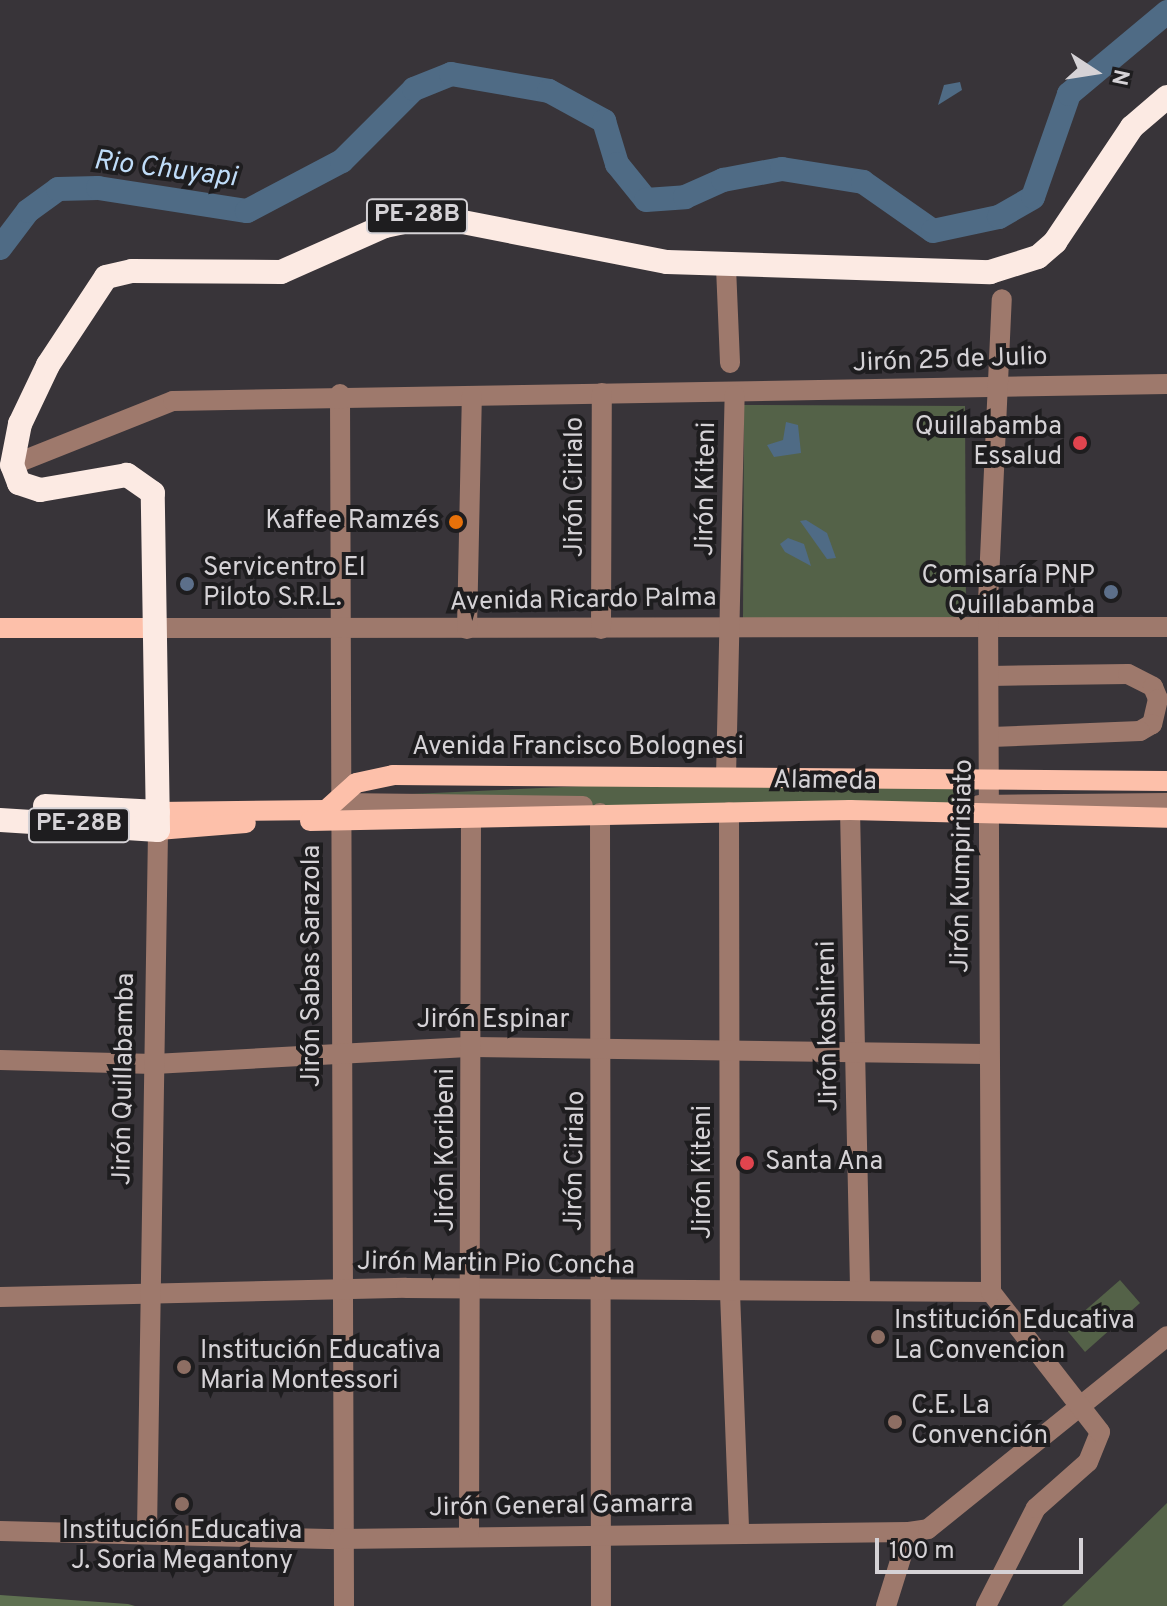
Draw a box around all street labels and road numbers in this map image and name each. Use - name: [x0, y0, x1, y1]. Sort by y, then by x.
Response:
- road number: PE-28B: [365, 196, 469, 236]
- street label: Jirón 25 de Julio: [852, 342, 1048, 380]
- street label: Jirón Cirialo: [560, 417, 592, 557]
- street label: Jirón Kiteni: [690, 422, 724, 556]
- street label: Avenida Ricardo Palma: [449, 583, 717, 619]
- street label: Avenida Francisco Bolognesi: [412, 732, 744, 764]
- street label: Jirón Kumpirisiato: [946, 759, 980, 973]
- street label: Alameda: [773, 765, 877, 799]
- road number: PE-28B: [27, 805, 131, 845]
- street label: Jirón Sabas Sarazola: [297, 845, 329, 1087]
- street label: Jirón koshireni: [812, 940, 846, 1112]
- street label: Jirón Quillabamba: [108, 972, 142, 1186]
- street label: Jirón Espinar: [416, 1005, 570, 1037]
- street label: Jirón Koribeni: [431, 1068, 463, 1232]
- street label: Jirón Cirialo: [559, 1090, 593, 1232]
- street label: Jirón Kiteni: [688, 1105, 720, 1239]
- street label: Jirón Martin Pio Concha: [357, 1247, 635, 1283]
- street label: Jirón General Gamarra: [429, 1489, 693, 1525]

